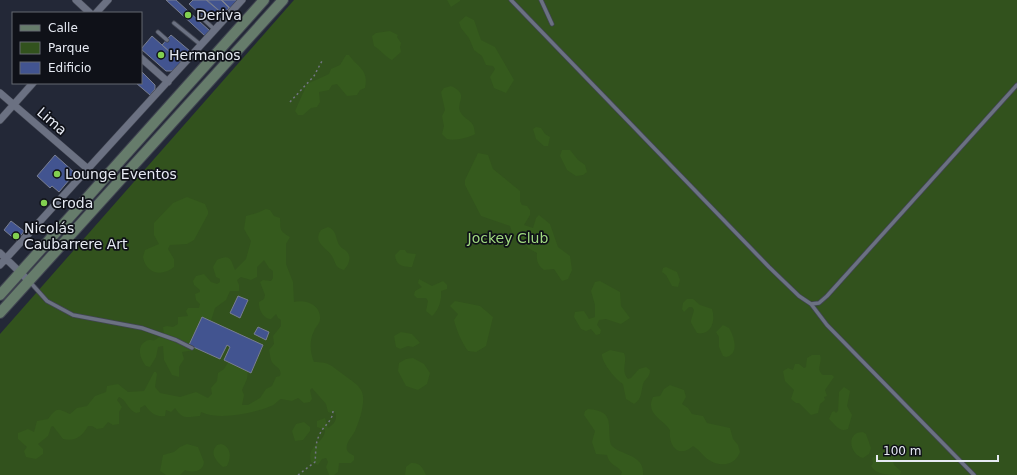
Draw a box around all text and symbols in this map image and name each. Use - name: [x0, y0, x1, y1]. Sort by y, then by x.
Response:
- place label: Deriva: [196, 7, 242, 23]
- marker: Deriva: [183, 10, 193, 20]
- legend: [12, 12, 142, 84]
- text: Calle: [48, 21, 78, 35]
- text: Parque: [48, 41, 89, 55]
- place label: Hermanos: [169, 47, 241, 63]
- marker: Hermanos: [156, 50, 166, 60]
- text: Edificio: [48, 61, 91, 75]
- street label: Lima: [34, 104, 70, 138]
- place label: Lounge Eventos: [65, 166, 177, 182]
- marker: Lounge Eventos: [52, 169, 62, 179]
- place label: Croda: [52, 195, 93, 211]
- marker: Croda: [39, 198, 49, 208]
- place label: Nicolás Caubarrere Art: [24, 220, 128, 252]
- park label: Jockey Club: [467, 230, 548, 246]
- marker: Nicolás Caubarrere Art: [11, 231, 21, 241]
- scale bar: [877, 437, 998, 463]
- text: 100 m: [883, 444, 921, 458]

